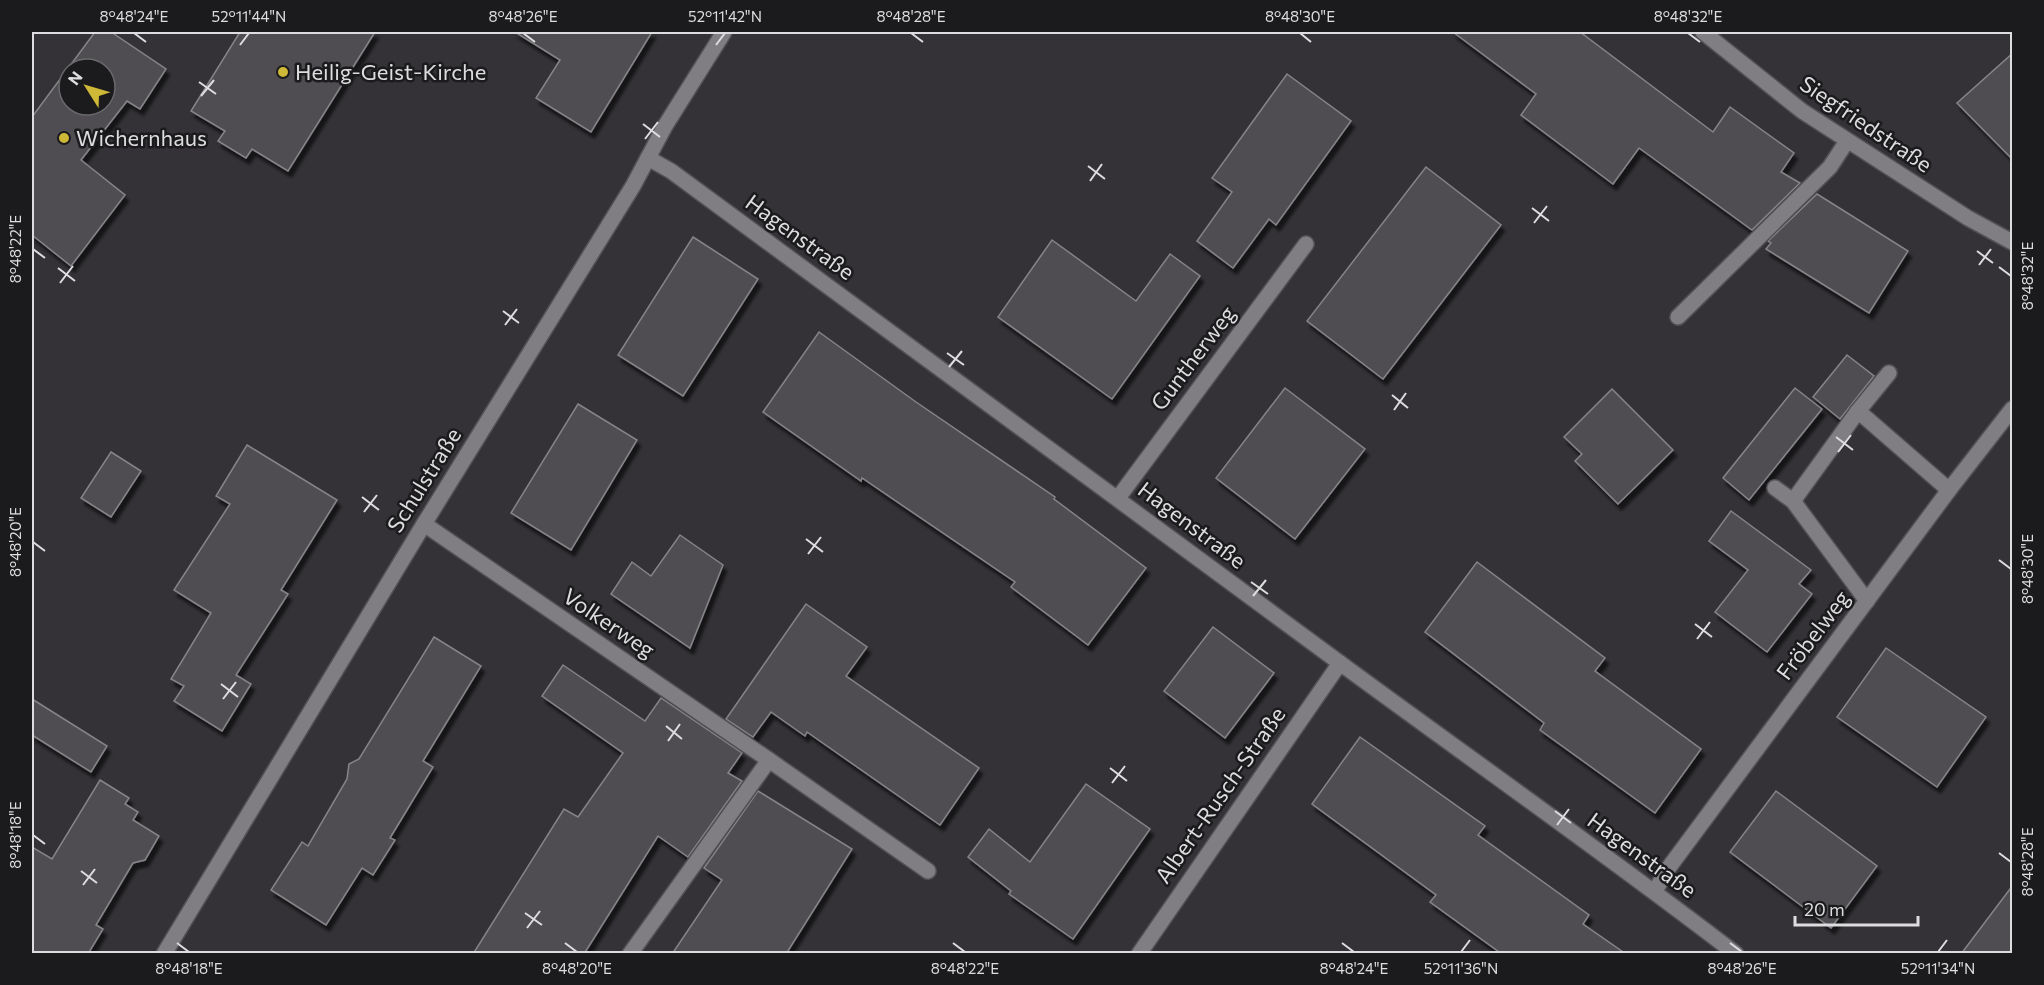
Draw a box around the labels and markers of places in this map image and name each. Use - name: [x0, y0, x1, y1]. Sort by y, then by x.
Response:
- place label: Heilig-Geist-Kirche: [295, 58, 486, 85]
- marker: Heilig-Geist-Kirche: [276, 65, 290, 79]
- place label: Wichernhaus: [76, 124, 207, 151]
- marker: Wichernhaus: [57, 131, 71, 145]

